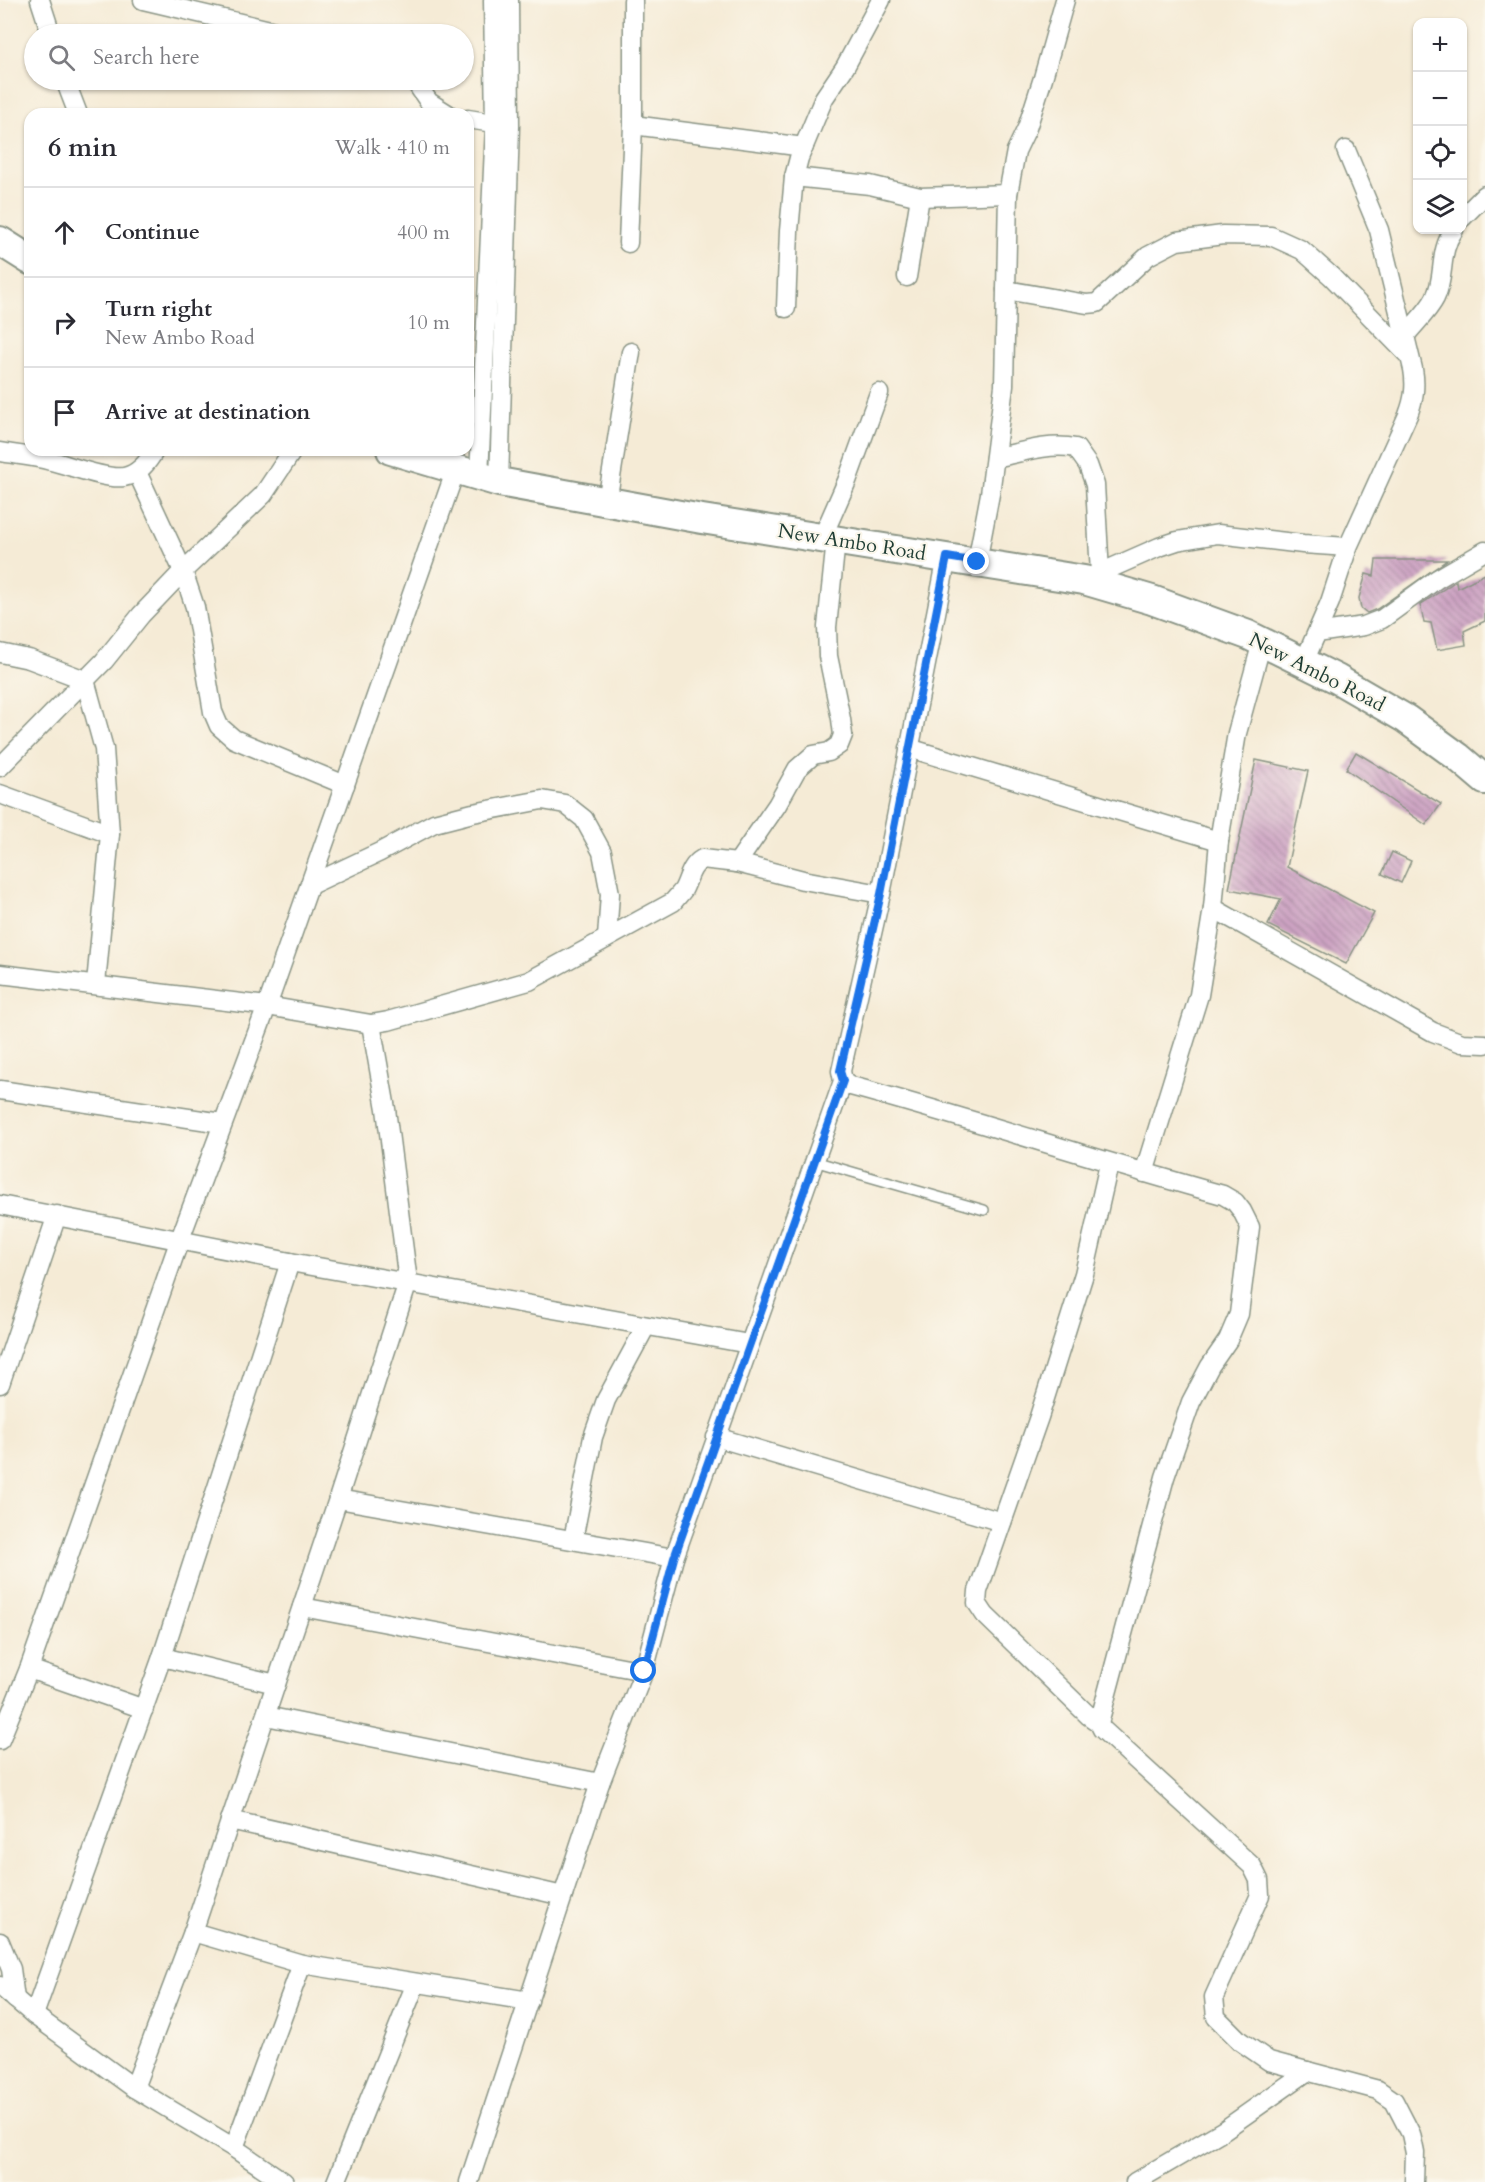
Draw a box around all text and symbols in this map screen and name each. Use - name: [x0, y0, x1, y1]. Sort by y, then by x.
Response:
- map controls: [1413, 18, 1467, 234]
- button: +: [1413, 18, 1467, 72]
- search box: [24, 24, 474, 90]
- icon: search: [45, 41, 78, 74]
- text: Search here: [93, 42, 200, 72]
- button: −: [1413, 72, 1467, 126]
- button: locate: [1413, 126, 1467, 180]
- text: 6 min: [48, 130, 117, 165]
- text: Walk · 410 m: [335, 134, 450, 161]
- button: layers: [1413, 180, 1467, 234]
- icon: ahead: [48, 216, 81, 249]
- text: Continue: [105, 217, 200, 247]
- text: 400 m: [397, 219, 450, 246]
- text: Turn right: [105, 294, 212, 324]
- icon: right: [48, 306, 81, 339]
- text: 10 m: [407, 309, 450, 336]
- text: New Ambo Road: [105, 324, 255, 351]
- icon: arrive: [48, 396, 81, 429]
- text: Arrive at destination: [105, 397, 310, 427]
- street label: New Ambo Road: [776, 517, 928, 567]
- route end: [963, 548, 989, 574]
- street label: New Ambo Road: [1244, 626, 1390, 718]
- route start: [630, 1657, 656, 1683]

